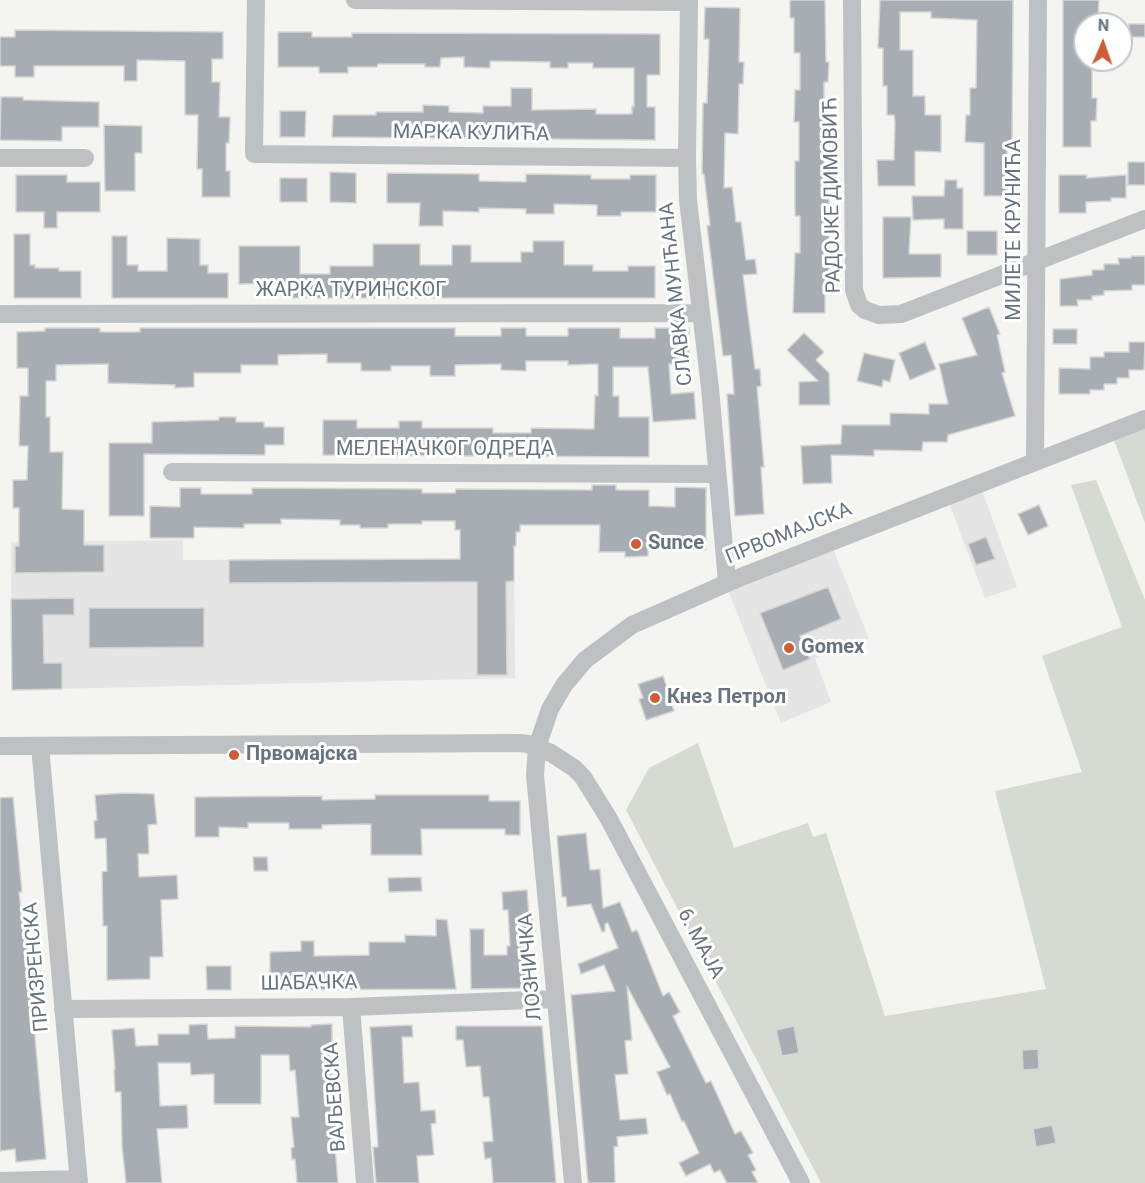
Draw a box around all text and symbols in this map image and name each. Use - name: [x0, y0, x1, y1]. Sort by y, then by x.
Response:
- north arrow: [1073, 12, 1133, 72]
- text: N: [1098, 16, 1110, 35]
- street label: РАДОЈКЕ ДИМОВИЋ: [819, 97, 847, 293]
- street label: МАРКА КУЛИЋА: [393, 121, 549, 147]
- street label: МИЛЕТЕ КРУНИЋА: [1003, 139, 1027, 321]
- street label: СЛАВКА МУНЋАНА: [655, 201, 699, 387]
- street label: ЖАРКА ТУРИНСКОГ: [256, 279, 446, 303]
- street label: МЕЛЕНАЧКОГ ОДРЕДА: [336, 438, 554, 462]
- street label: ПРВОМАЈСКА: [723, 498, 855, 570]
- place label: Sunce: [648, 532, 704, 556]
- marker: Sunce: [629, 537, 643, 551]
- place label: Gomex: [801, 636, 864, 660]
- marker: Gomex: [782, 641, 796, 655]
- place label: Кнез Петрол: [667, 686, 786, 710]
- marker: Кнез Петрол: [648, 691, 662, 705]
- place label: Првомајска: [246, 743, 357, 767]
- marker: Првомајска: [227, 748, 241, 762]
- street label: ПРИЗРЕНСКА: [19, 901, 55, 1033]
- street label: 6. МАЈА: [672, 905, 728, 983]
- street label: ЛОЗНИЧКА: [514, 912, 548, 1022]
- street label: ШАБАЧКА: [260, 971, 358, 997]
- street label: ВАЉЕВСКА: [320, 1041, 352, 1153]

